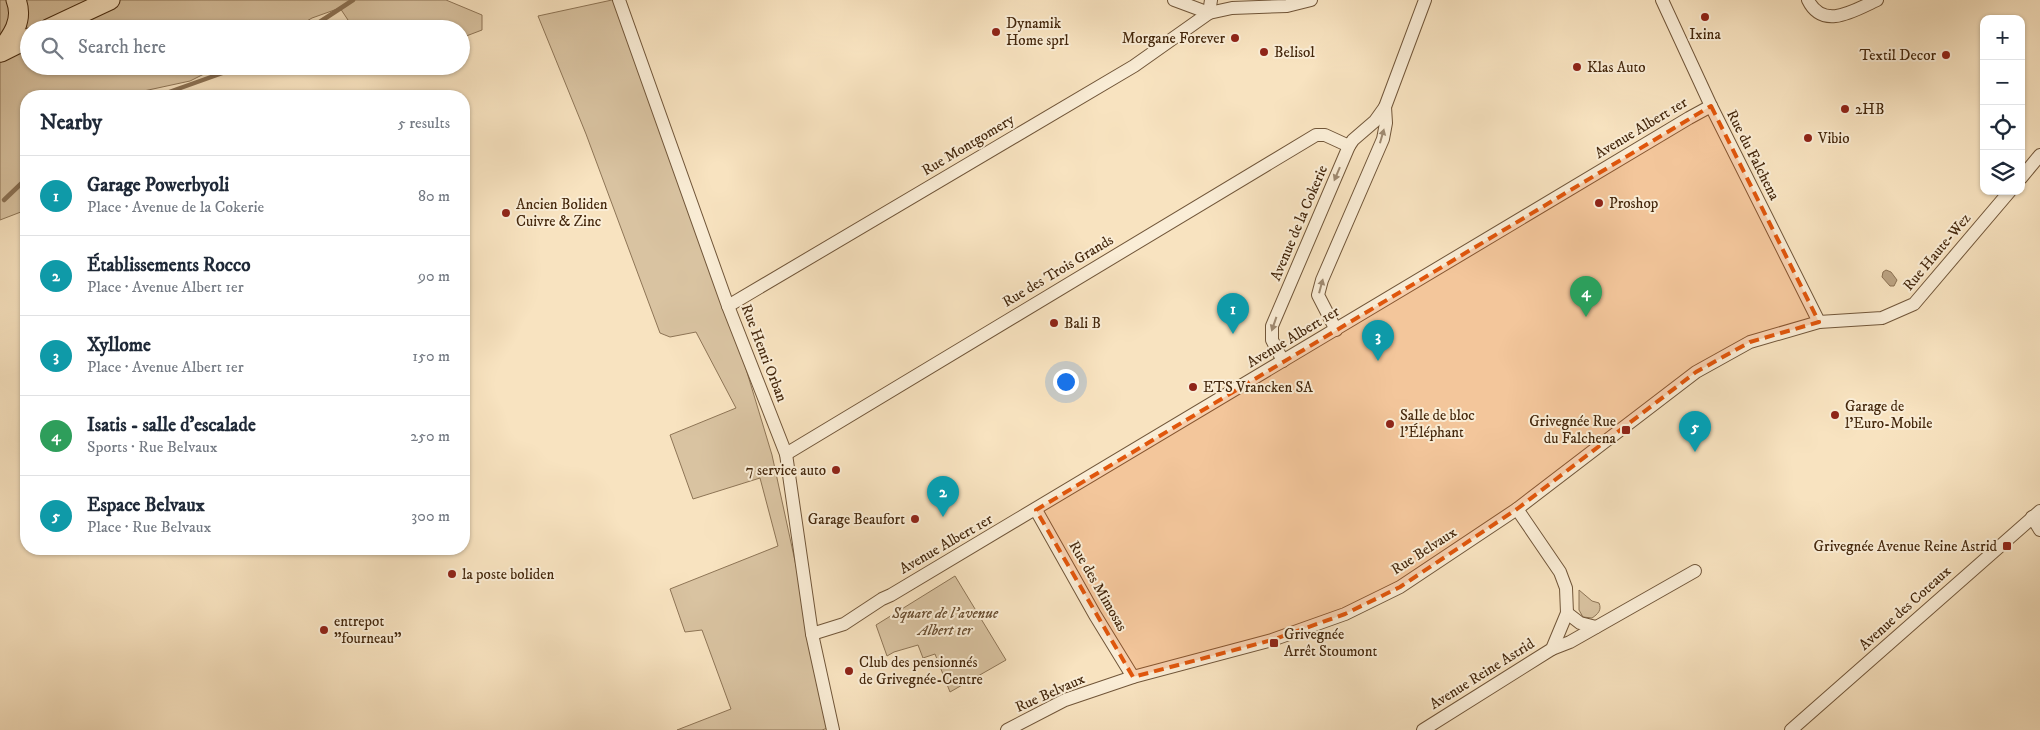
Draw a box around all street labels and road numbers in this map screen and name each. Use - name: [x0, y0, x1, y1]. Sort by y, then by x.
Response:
- street label: Avenue Albert 1er: [1591, 93, 1691, 163]
- street label: Rue du Falchena: [1722, 107, 1784, 204]
- street label: Rue Montgomery: [918, 109, 1019, 180]
- street label: Avenue de la Cokerie: [1266, 162, 1332, 284]
- street label: Rue Haute-Wez: [1899, 209, 1975, 295]
- street label: Rue des Trois Grands: [999, 230, 1117, 312]
- street label: Rue Henri Orban: [737, 301, 791, 405]
- street label: Avenue Albert 1er: [1243, 302, 1343, 372]
- street label: Avenue Albert 1er: [896, 509, 996, 578]
- street label: Rue Belvaux: [1388, 522, 1461, 579]
- street label: Rue des Mimosas: [1065, 537, 1131, 635]
- street label: Avenue des Coteaux: [1855, 561, 1956, 654]
- street label: Avenue Reine Astrid: [1426, 634, 1538, 714]
- street label: Rue Belvaux: [1012, 669, 1088, 717]

